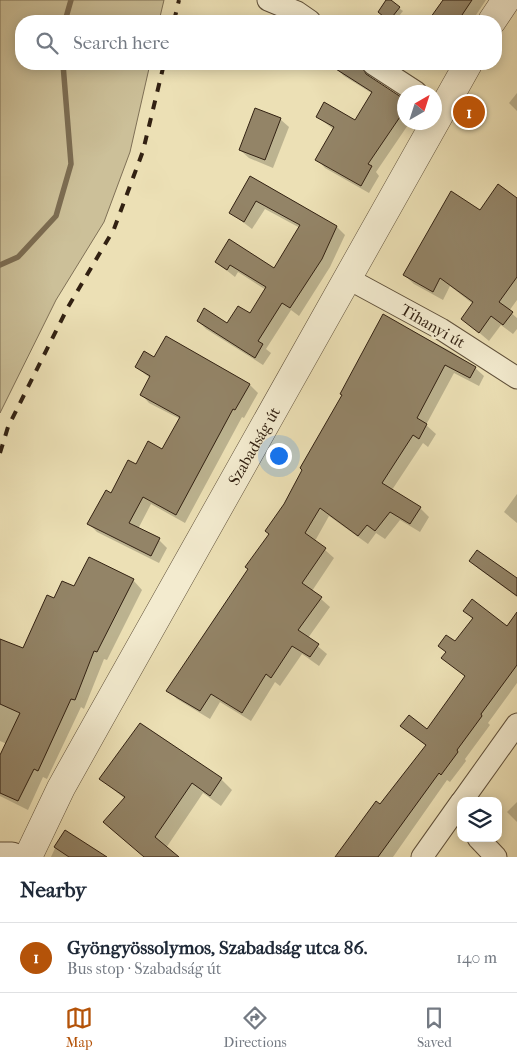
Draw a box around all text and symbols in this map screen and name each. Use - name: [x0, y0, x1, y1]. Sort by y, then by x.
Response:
- search box: [15, 15, 502, 70]
- icon: search: [33, 29, 61, 57]
- text: Search here: [73, 32, 169, 54]
- north arrow: [397, 85, 442, 130]
- pin: 1: [453, 93, 485, 131]
- street label: Tihanyi út: [397, 300, 469, 352]
- street label: Szabadság út: [224, 403, 284, 489]
- your location: [266, 443, 292, 469]
- map controls: [457, 797, 502, 842]
- button: layers: [457, 797, 502, 842]
- text: Nearby: [20, 878, 86, 902]
- text: Gyöngyössolymos, Szabadság utca 86.: [67, 937, 367, 959]
- text: 1: [33, 948, 39, 967]
- text: 140 m: [456, 948, 497, 967]
- text: Bus stop · Szabadság út: [67, 959, 222, 978]
- tab: Map: [65, 1004, 93, 1051]
- tab: Directions: [224, 1004, 287, 1051]
- tab: Saved: [417, 1004, 452, 1051]

